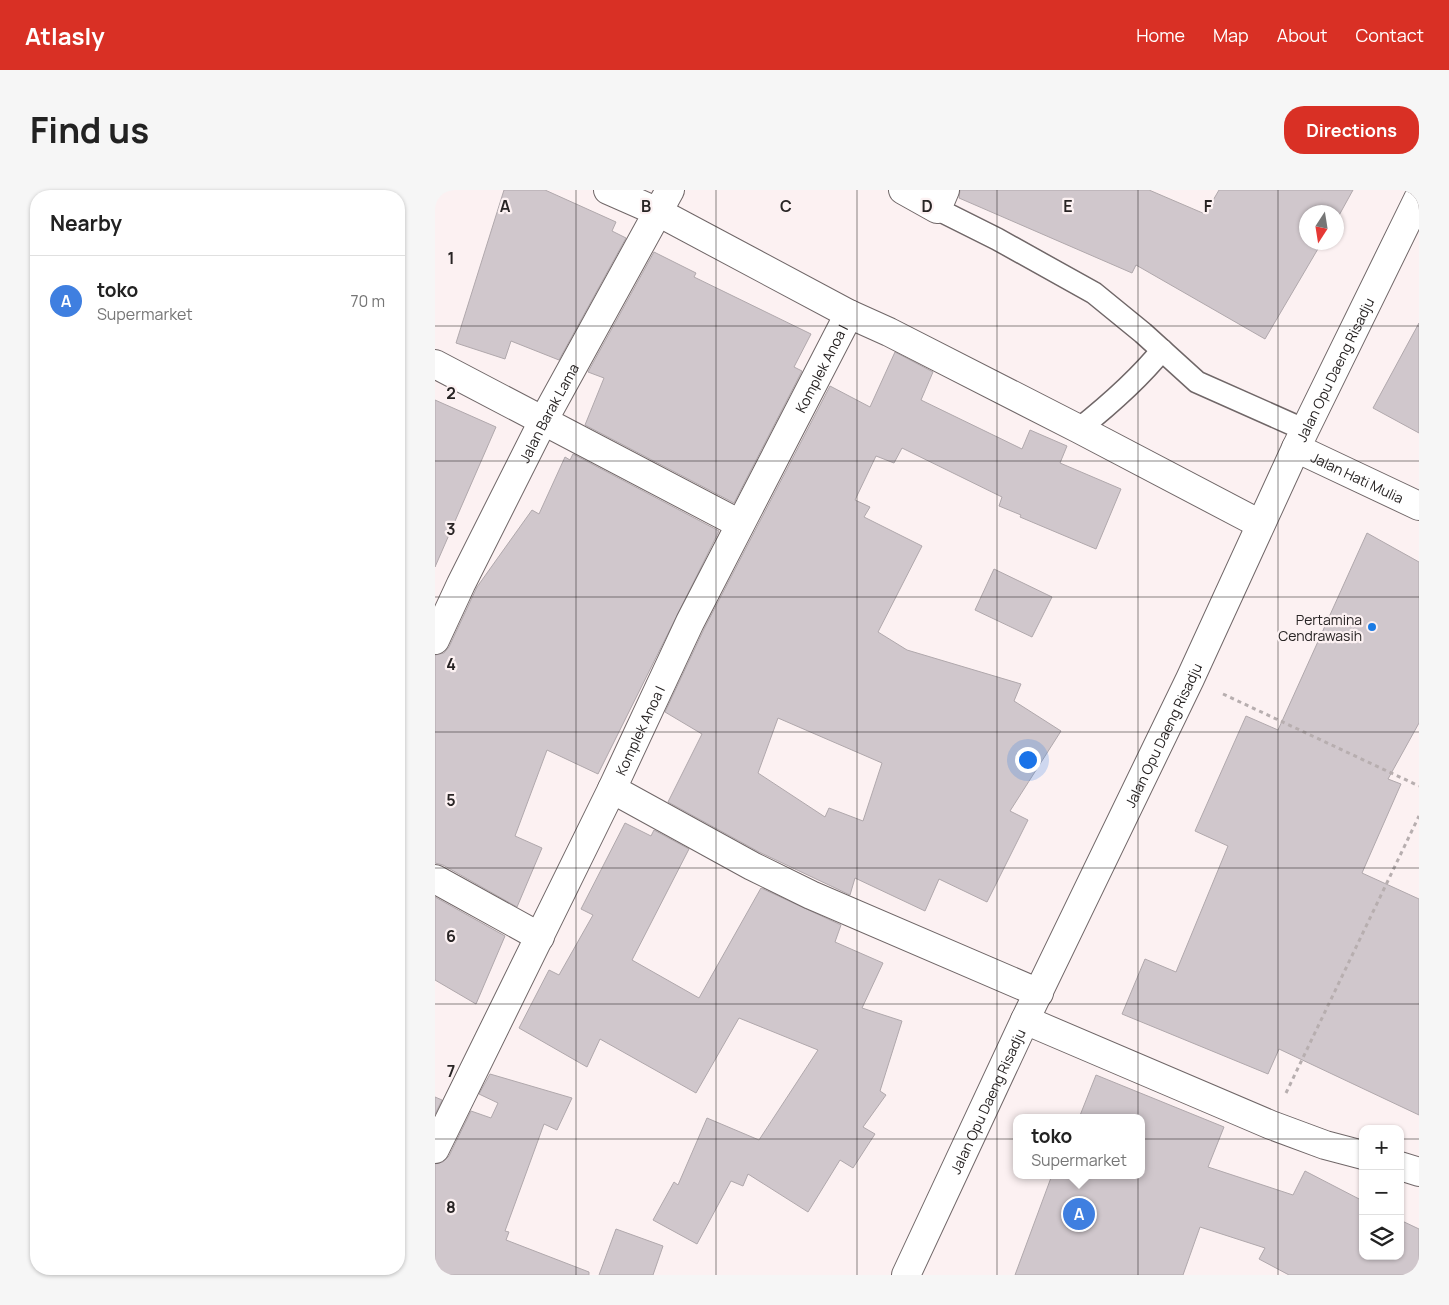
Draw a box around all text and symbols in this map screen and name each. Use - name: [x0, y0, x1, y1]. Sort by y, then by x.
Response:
- text: Atlasly: [25, 19, 105, 52]
- text: Home: [1136, 23, 1185, 47]
- text: Map: [1213, 23, 1249, 47]
- text: About: [1277, 23, 1327, 47]
- text: Contact: [1355, 23, 1424, 47]
- text: Find us: [30, 106, 149, 154]
- button: Directions: [1284, 106, 1419, 154]
- text: A: [500, 195, 511, 217]
- text: B: [641, 195, 651, 217]
- text: C: [780, 195, 792, 217]
- text: D: [921, 195, 933, 217]
- text: E: [1063, 195, 1073, 217]
- text: F: [1204, 195, 1213, 217]
- north arrow: [1299, 205, 1344, 250]
- text: Nearby: [50, 209, 122, 237]
- text: 1: [447, 247, 455, 269]
- text: toko: [97, 277, 138, 303]
- text: A: [61, 290, 71, 312]
- text: 70 m: [350, 290, 385, 312]
- street label: Jalan Opu Daeng Risadju: [1291, 294, 1378, 444]
- text: Supermarket: [97, 303, 193, 325]
- street label: Komplek Anoa I: [790, 321, 852, 416]
- street label: Jalan Barak Lama: [514, 360, 582, 466]
- text: 2: [446, 382, 456, 404]
- street label: Jalan Hati Mulia: [1308, 447, 1407, 507]
- text: 3: [446, 518, 456, 540]
- place label: Pertamina Cendrawasih: [1278, 610, 1362, 645]
- marker: Pertamina Cendrawasih: [1366, 621, 1378, 633]
- text: 4: [446, 653, 456, 675]
- street label: Jalan Opu Daeng Risadju: [1120, 660, 1206, 810]
- street label: Komplek Anoa I: [610, 682, 669, 778]
- your location: [1015, 747, 1041, 773]
- text: 5: [446, 789, 456, 811]
- text: 6: [446, 925, 456, 947]
- street label: Jalan Opu Daeng Risadju: [945, 1025, 1029, 1177]
- text: 7: [447, 1060, 455, 1082]
- popup: [1013, 1114, 1145, 1179]
- text: toko: [1031, 1123, 1072, 1149]
- map controls: [1359, 1125, 1404, 1260]
- button: +: [1359, 1125, 1404, 1170]
- text: Supermarket: [1031, 1149, 1127, 1171]
- button: −: [1359, 1170, 1404, 1215]
- pin: A: [1063, 1195, 1095, 1233]
- text: 8: [446, 1196, 456, 1218]
- button: layers: [1359, 1215, 1404, 1260]

